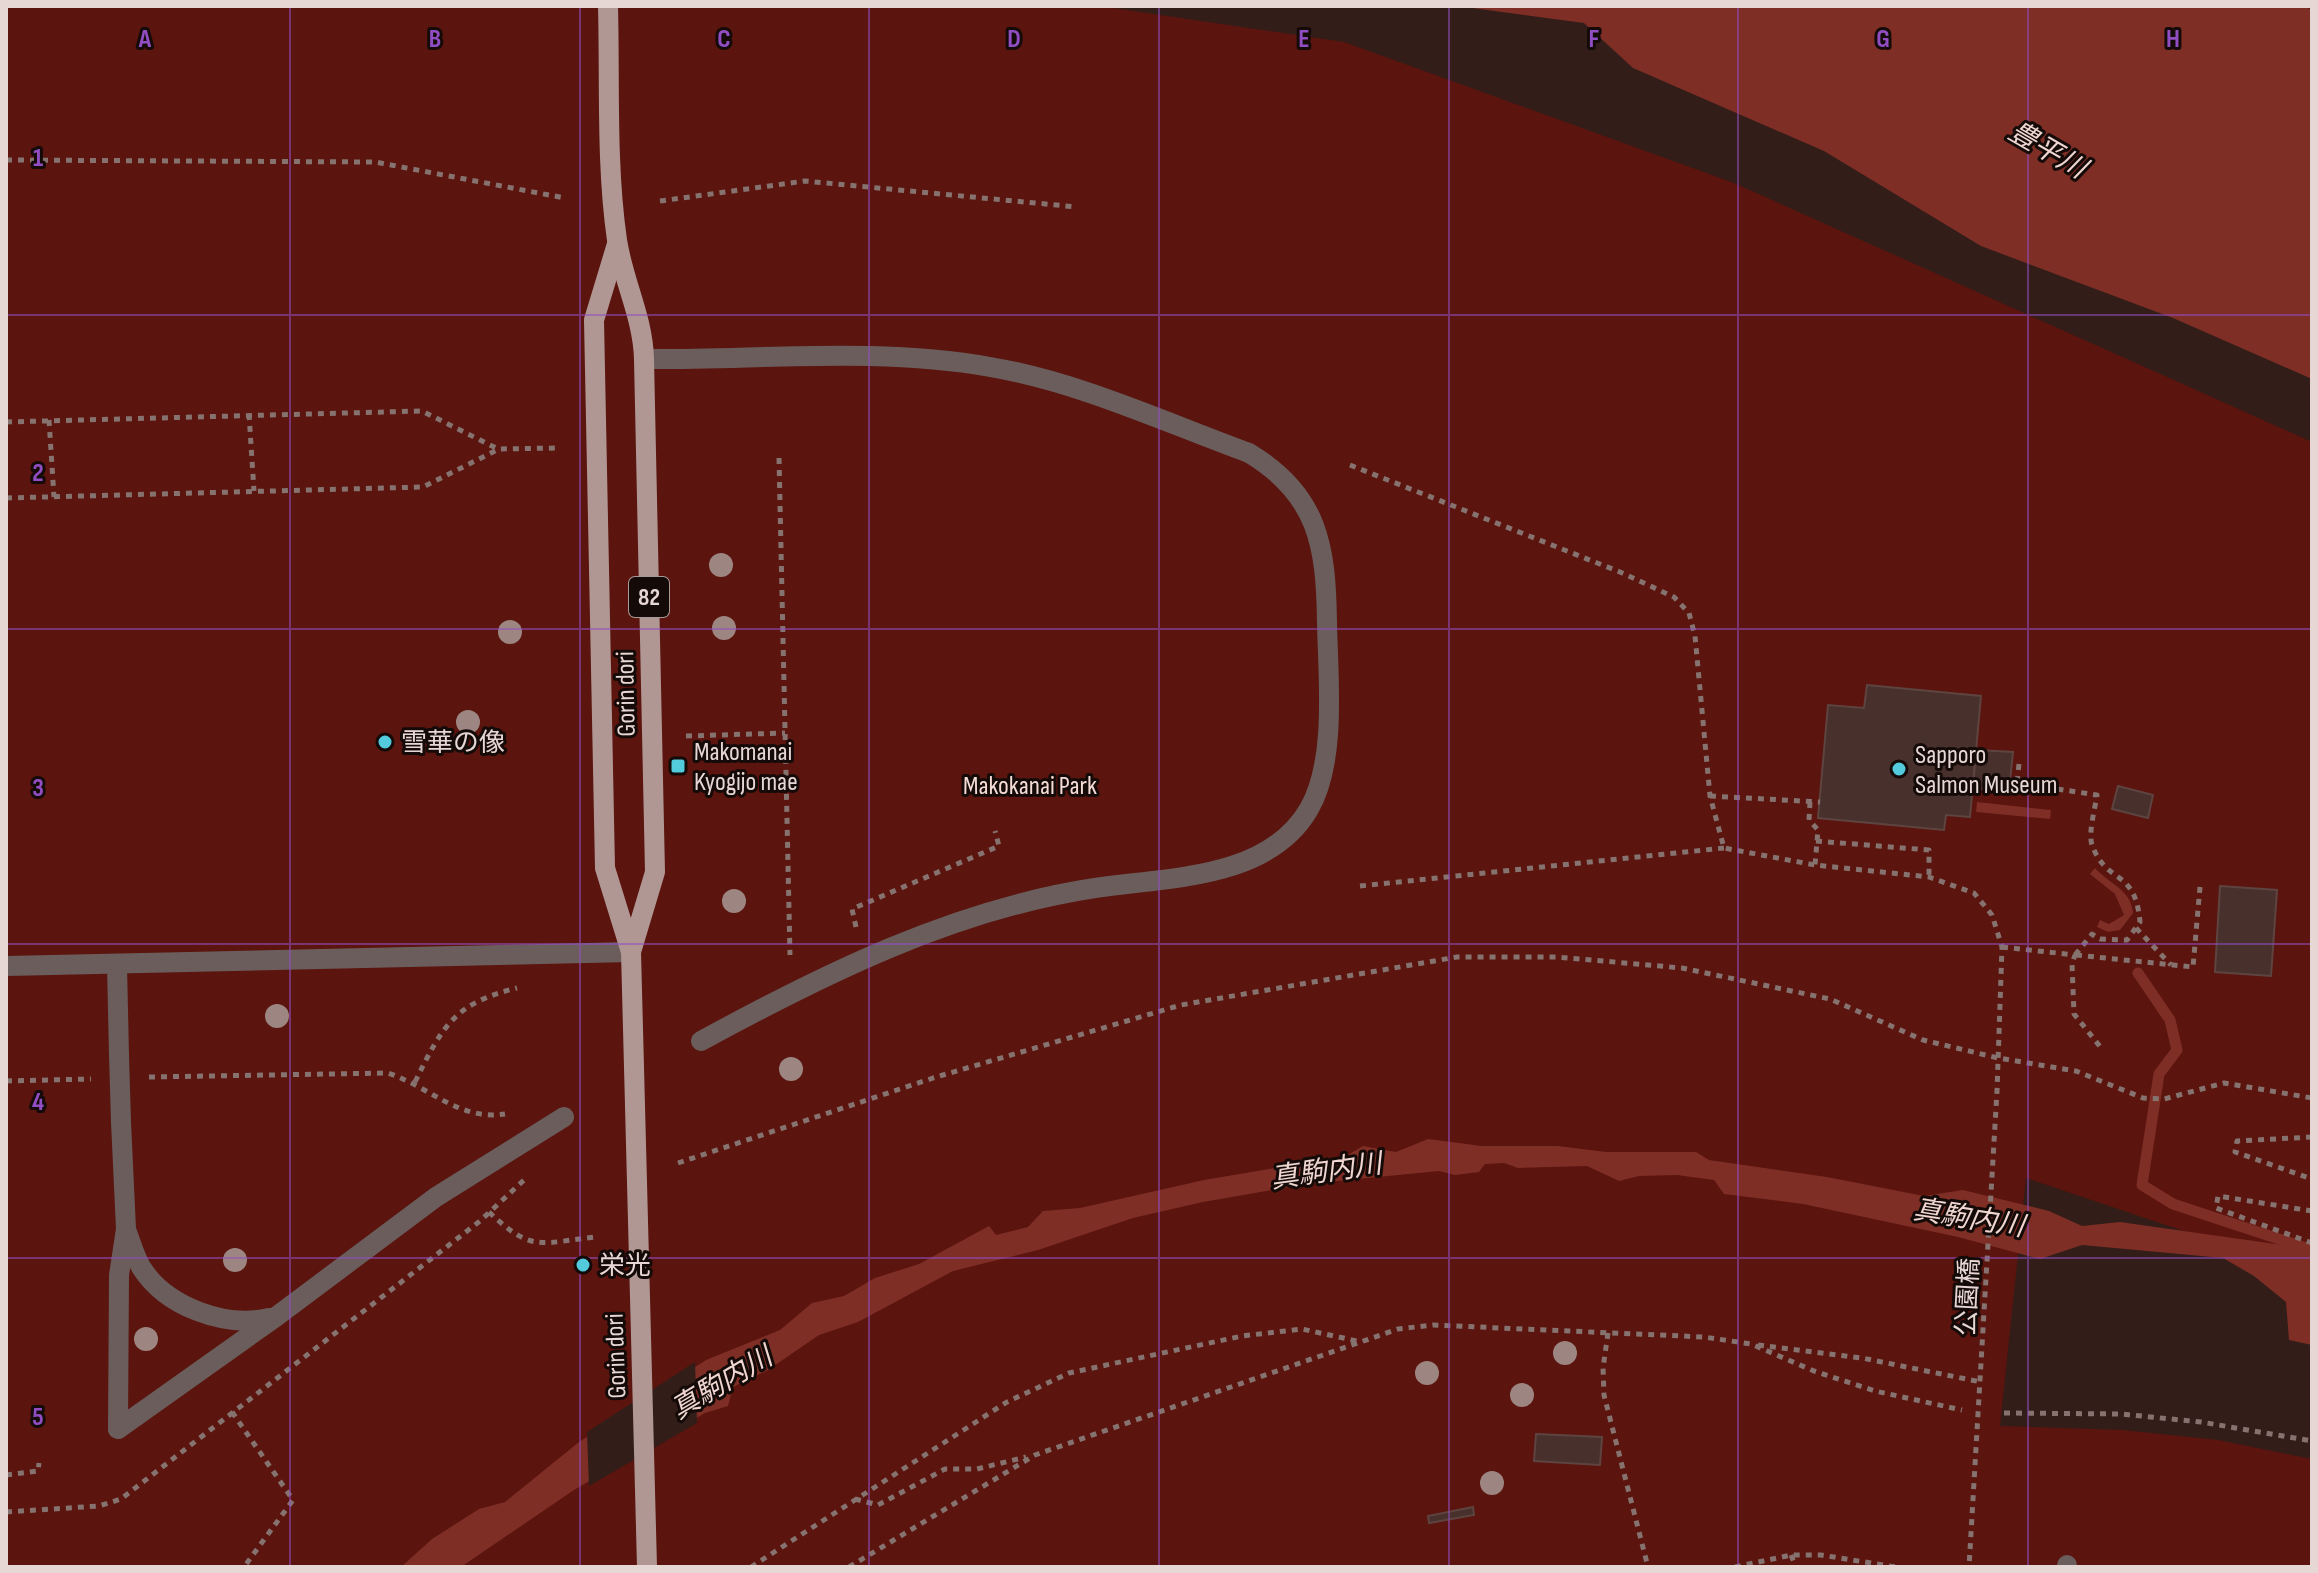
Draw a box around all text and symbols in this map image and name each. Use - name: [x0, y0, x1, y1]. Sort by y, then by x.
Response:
- text: A: [138, 24, 152, 55]
- text: B: [429, 24, 441, 55]
- text: C: [717, 24, 731, 55]
- text: D: [1007, 24, 1021, 55]
- text: E: [1298, 24, 1310, 55]
- text: F: [1589, 24, 1600, 55]
- text: G: [1876, 24, 1890, 55]
- text: H: [2166, 24, 2180, 55]
- water label: 豊平川: [2003, 115, 2094, 187]
- text: 1: [33, 143, 43, 174]
- text: 2: [32, 458, 44, 489]
- road number: 82: [629, 577, 669, 617]
- street label: Gorin dori: [610, 651, 643, 737]
- place label: 雪華の像: [401, 728, 505, 759]
- marker: 雪華の像: [376, 733, 394, 751]
- place label: Makomanai Kyogijo mae: [694, 737, 798, 798]
- place label: Sapporo Salmon Museum: [1915, 740, 2057, 801]
- marker: Makomanai Kyogijo mae: [669, 757, 687, 775]
- marker: Sapporo Salmon Museum: [1890, 760, 1908, 778]
- park label: Makokanai Park: [963, 771, 1097, 802]
- text: 3: [32, 773, 44, 804]
- text: 4: [32, 1087, 44, 1118]
- water label: 真駒内川: [1268, 1147, 1387, 1196]
- water label: 真駒内川: [1911, 1193, 2030, 1244]
- place label: 栄光: [599, 1251, 651, 1282]
- marker: 栄光: [574, 1256, 592, 1274]
- street label: 公園橋: [1951, 1257, 1986, 1337]
- street label: Gorin dori: [600, 1313, 633, 1399]
- water label: 真駒内川: [665, 1339, 781, 1426]
- text: 5: [32, 1402, 44, 1433]

